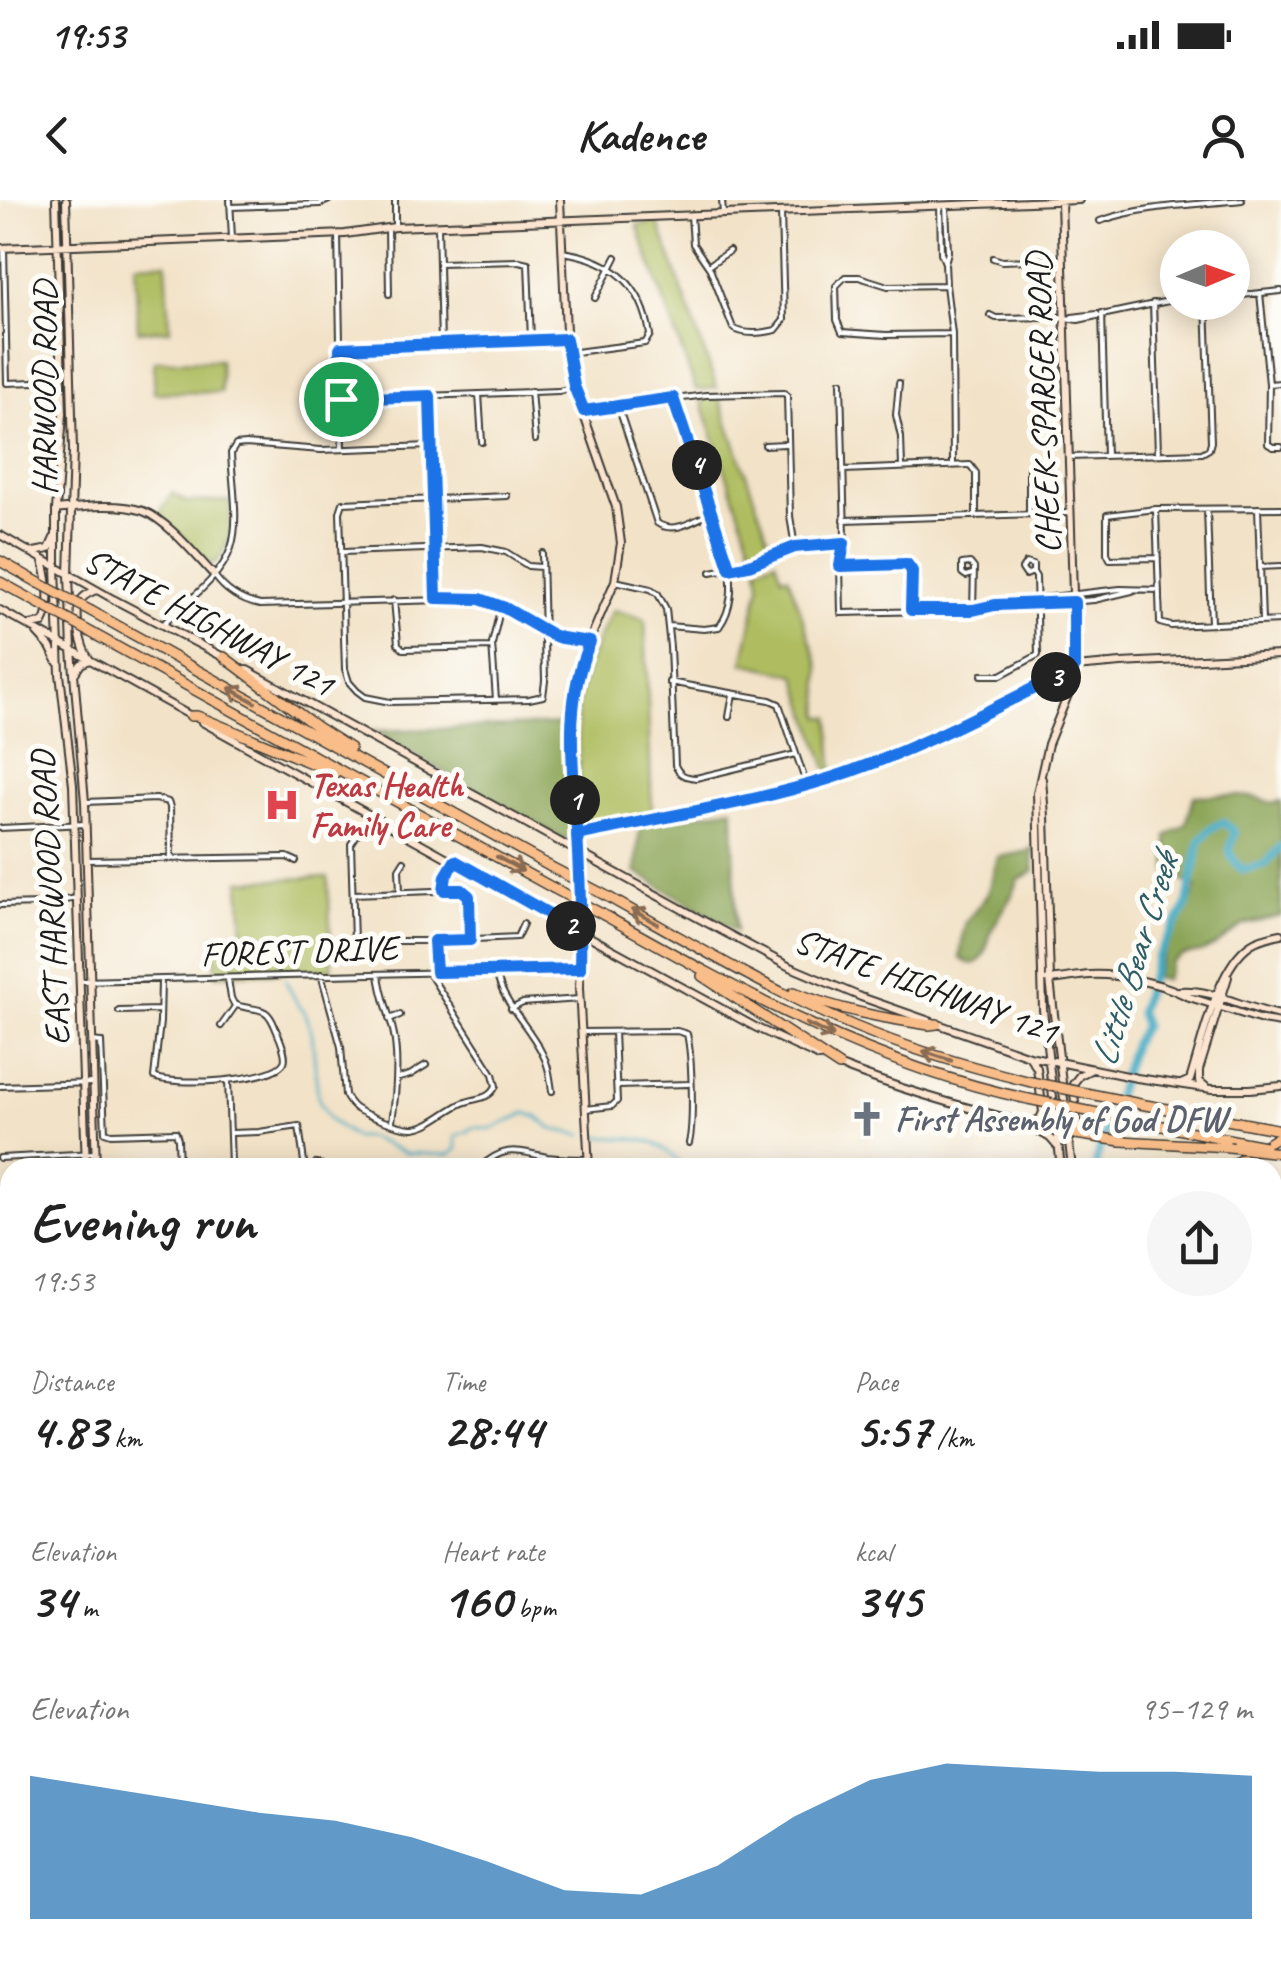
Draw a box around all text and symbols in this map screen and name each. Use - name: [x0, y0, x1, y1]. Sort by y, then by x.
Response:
- text: 19:53: [50, 12, 125, 59]
- text: Kadence: [577, 107, 704, 164]
- icon: back: [30, 108, 85, 163]
- icon: person: [1196, 108, 1251, 163]
- north arrow: [1160, 230, 1250, 320]
- map controls: [1160, 230, 1250, 320]
- street label: CHEEK-SPARGER ROAD: [1015, 249, 1071, 554]
- street label: HARWOOD ROAD: [22, 278, 67, 495]
- pin: [299, 357, 384, 442]
- icon: arrive: [314, 372, 369, 427]
- pin: 4: [672, 440, 722, 490]
- text: 4: [691, 447, 703, 482]
- street label: STATE HIGHWAY 121: [76, 537, 344, 708]
- pin: 3: [1031, 652, 1081, 702]
- text: 3: [1050, 659, 1062, 694]
- one-way arrow: [228, 685, 258, 705]
- street label: EAST HARWOOD ROAD: [20, 747, 80, 1047]
- place label: Texas Health Family Care: [310, 763, 465, 848]
- pin: 1: [550, 775, 600, 825]
- text: 1: [569, 782, 581, 817]
- hospital icon: Texas Health Family Care: [263, 786, 301, 824]
- water label: Little Bear Creek: [1080, 842, 1191, 1072]
- one-way arrow: [494, 854, 524, 874]
- pin: 2: [546, 901, 596, 951]
- one-way arrow: [631, 907, 660, 927]
- text: 2: [565, 908, 577, 943]
- street label: STATE HIGHWAY 121: [788, 918, 1066, 1055]
- street label: FOREST DRIVE: [200, 925, 402, 977]
- one-way arrow: [804, 1022, 834, 1041]
- one-way arrow: [921, 1046, 953, 1064]
- place label: First Assembly of God DFW: [895, 1097, 1232, 1142]
- church icon: First Assembly of God DFW: [848, 1100, 886, 1138]
- text: Evening run: [30, 1187, 255, 1257]
- button: share: [1147, 1191, 1252, 1296]
- text: 19:53: [30, 1260, 94, 1301]
- text: Distance: [30, 1364, 114, 1399]
- text: Time: [442, 1364, 485, 1399]
- text: Pace: [855, 1364, 898, 1399]
- text: 4.83: [30, 1399, 107, 1462]
- text: 28:44: [442, 1399, 542, 1462]
- text: 5:57: [855, 1399, 930, 1462]
- text: km: [107, 1420, 142, 1455]
- text: /km: [930, 1420, 974, 1455]
- text: Elevation: [30, 1534, 116, 1569]
- text: Heart rate: [442, 1534, 544, 1569]
- text: kcal: [855, 1534, 892, 1569]
- text: 34: [30, 1569, 75, 1632]
- text: 160: [442, 1569, 511, 1632]
- text: 345: [855, 1569, 921, 1632]
- text: m: [75, 1590, 97, 1625]
- text: bpm: [511, 1590, 556, 1625]
- text: Elevation: [30, 1688, 128, 1729]
- text: 95–129 m: [1140, 1688, 1252, 1729]

